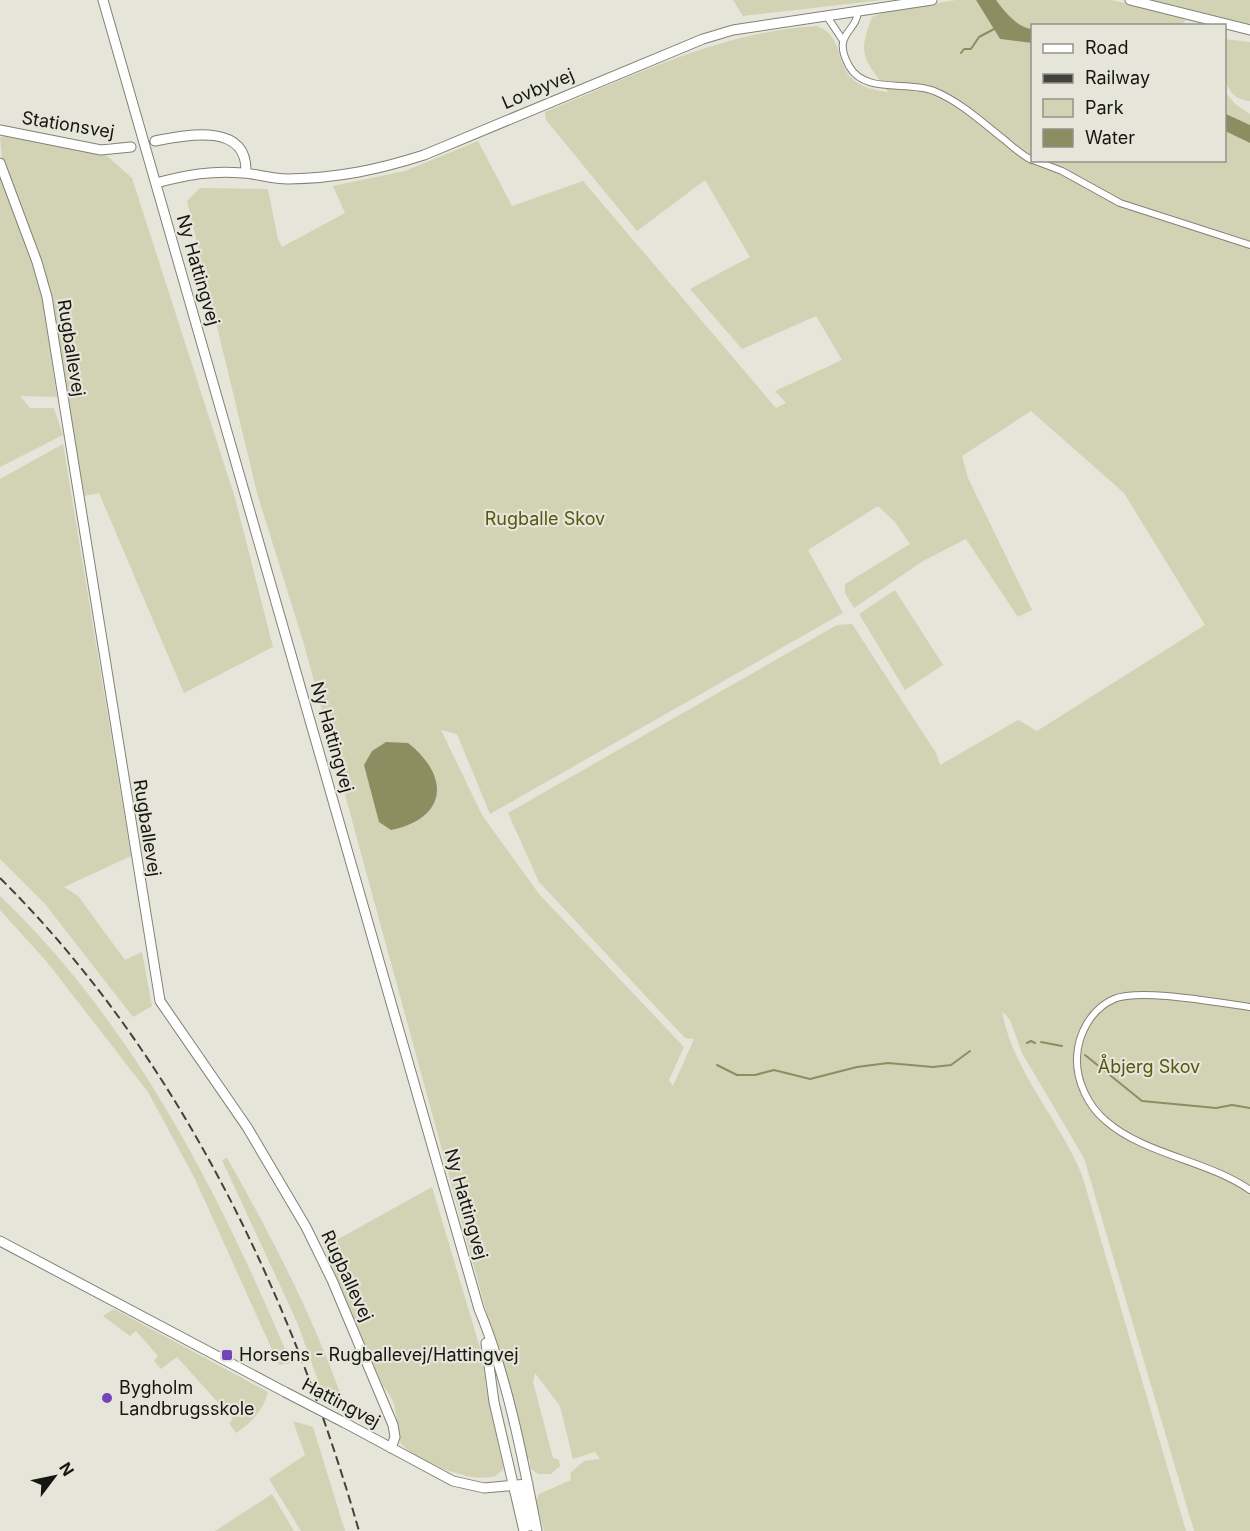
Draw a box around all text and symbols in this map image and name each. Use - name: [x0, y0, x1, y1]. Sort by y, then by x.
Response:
- legend: [1031, 24, 1226, 162]
- text: Road: [1085, 37, 1128, 58]
- street label: Lovbyvej: [499, 64, 577, 113]
- text: Railway: [1085, 67, 1150, 88]
- text: Park: [1085, 97, 1124, 118]
- street label: Stationsvej: [20, 107, 116, 142]
- text: Water: [1085, 127, 1135, 148]
- street label: Ny Hattingvej: [173, 212, 224, 328]
- street label: Rugballevej: [53, 298, 90, 398]
- park label: Rugballe Skov: [485, 508, 605, 529]
- street label: Ny Hattingvej: [307, 679, 358, 795]
- street label: Rugballevej: [129, 778, 166, 878]
- park label: Åbjerg Skov: [1098, 1054, 1200, 1077]
- street label: Ny Hattingvej: [441, 1146, 492, 1262]
- street label: Rugballevej: [317, 1227, 378, 1325]
- place label: Horsens - Rugballevej/Hattingvej: [239, 1344, 519, 1365]
- marker: Horsens - Rugballevej/Hattingvej: [220, 1348, 234, 1362]
- street label: Hattingvej: [299, 1373, 384, 1432]
- place label: Bygholm Landbrugsskole: [119, 1377, 255, 1419]
- marker: Bygholm Landbrugsskole: [100, 1391, 114, 1405]
- north arrow: [24, 1447, 84, 1507]
- text: N: [55, 1459, 78, 1480]

